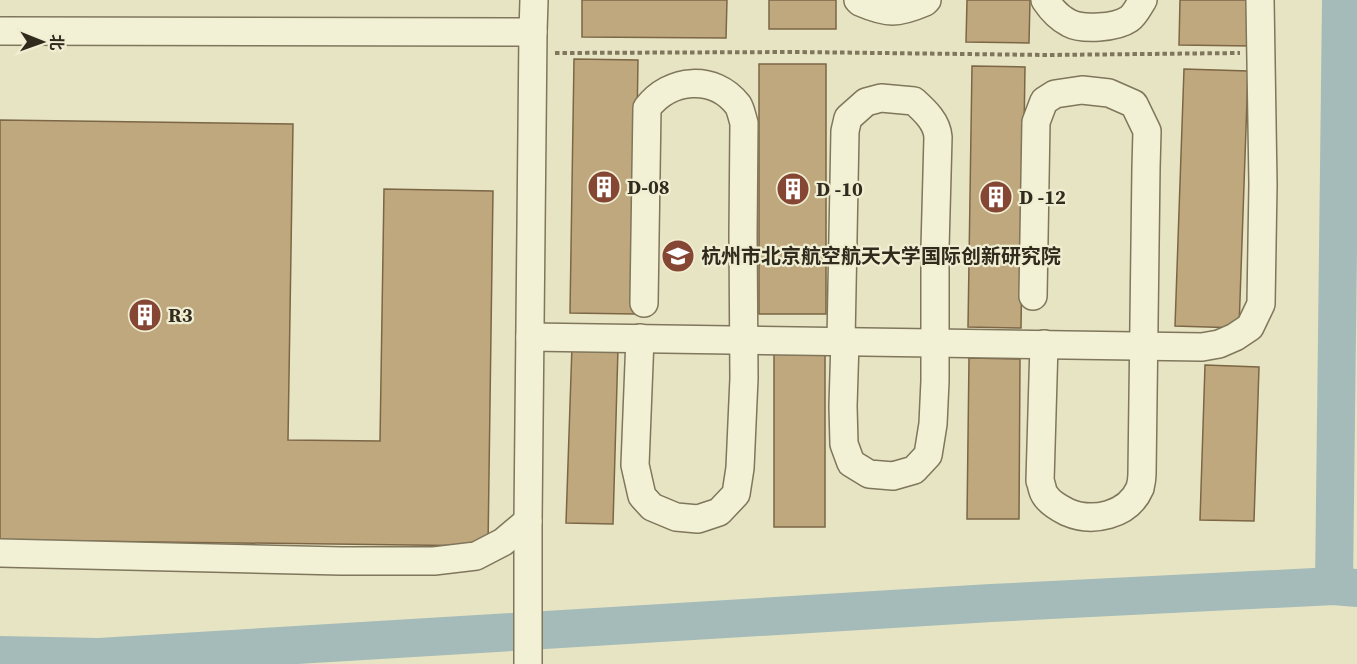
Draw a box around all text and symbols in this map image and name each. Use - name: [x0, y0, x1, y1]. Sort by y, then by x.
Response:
- north arrow: [12, 12, 72, 72]
- text: 北: [46, 34, 68, 50]
- building icon: D-08: [586, 169, 622, 205]
- building icon: D -10: [775, 171, 811, 207]
- place label: D-08: [627, 173, 670, 201]
- place label: D -10: [816, 175, 863, 203]
- building icon: D -12: [978, 179, 1014, 215]
- place label: D -12: [1019, 183, 1066, 211]
- school or university icon: 杭州市北京航空航天大学国际创新研究院: [660, 238, 696, 274]
- place label: 杭州市北京航空航天大学国际创新研究院: [701, 242, 1061, 270]
- building icon: R3: [127, 297, 163, 333]
- place label: R3: [168, 301, 193, 329]

